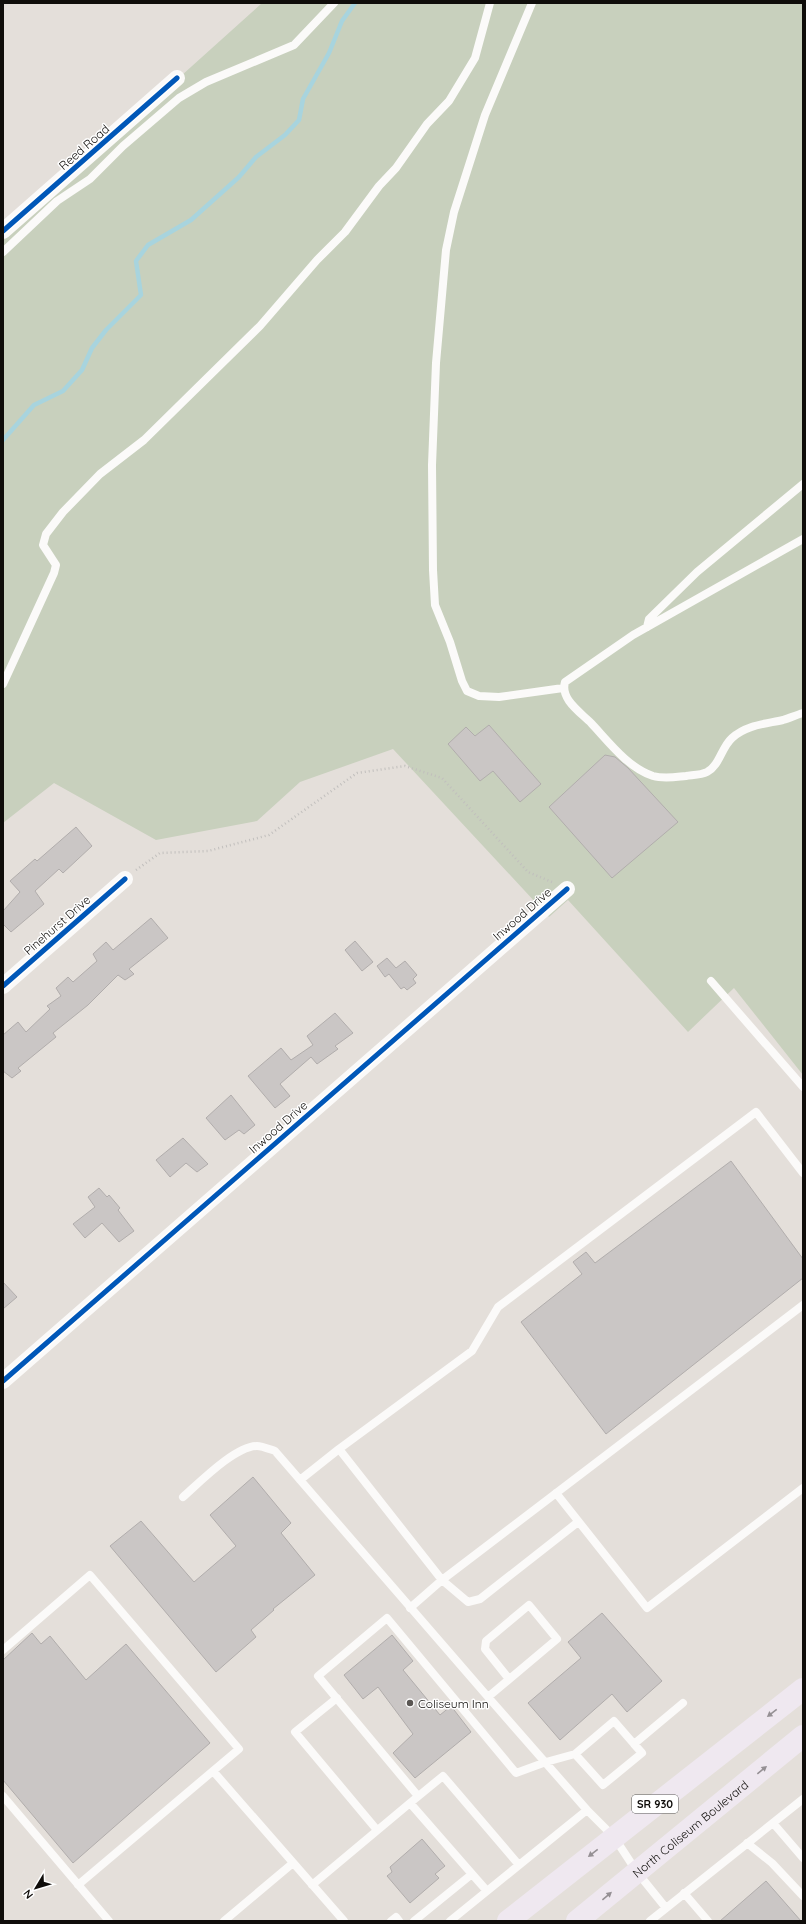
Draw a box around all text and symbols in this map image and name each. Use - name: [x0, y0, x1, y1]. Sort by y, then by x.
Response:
- street label: Reed Road: [56, 121, 112, 173]
- street label: Inwood Drive: [490, 884, 555, 944]
- street label: Pinehurst Drive: [21, 892, 94, 958]
- street label: Inwood Drive: [246, 1097, 311, 1157]
- place label: Coliseum Inn: [418, 1696, 489, 1711]
- marker: Coliseum Inn: [405, 1698, 415, 1708]
- one-way arrow: [767, 1709, 778, 1717]
- one-way arrow: [756, 1765, 767, 1774]
- street label: North Coliseum Boulevard: [629, 1777, 751, 1880]
- road number: SR 930: [632, 1795, 678, 1813]
- one-way arrow: [587, 1849, 598, 1858]
- north arrow: [16, 1868, 56, 1908]
- text: N: [20, 1887, 36, 1902]
- one-way arrow: [601, 1892, 612, 1901]

